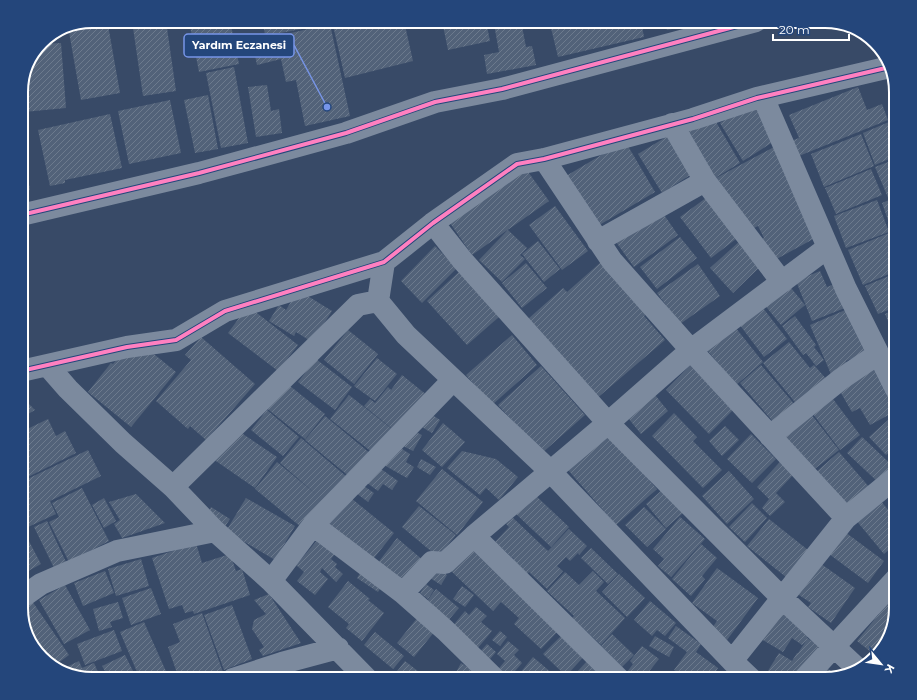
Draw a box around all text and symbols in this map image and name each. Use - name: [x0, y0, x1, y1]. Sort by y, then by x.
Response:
- scale bar: [773, 16, 849, 42]
- text: 20 m: [779, 22, 810, 37]
- callout: Yardım Eczanesi: [184, 34, 294, 57]
- text: Yardım Eczanesi: [191, 38, 286, 52]
- north arrow: [861, 644, 901, 684]
- text: K: [881, 662, 898, 677]

